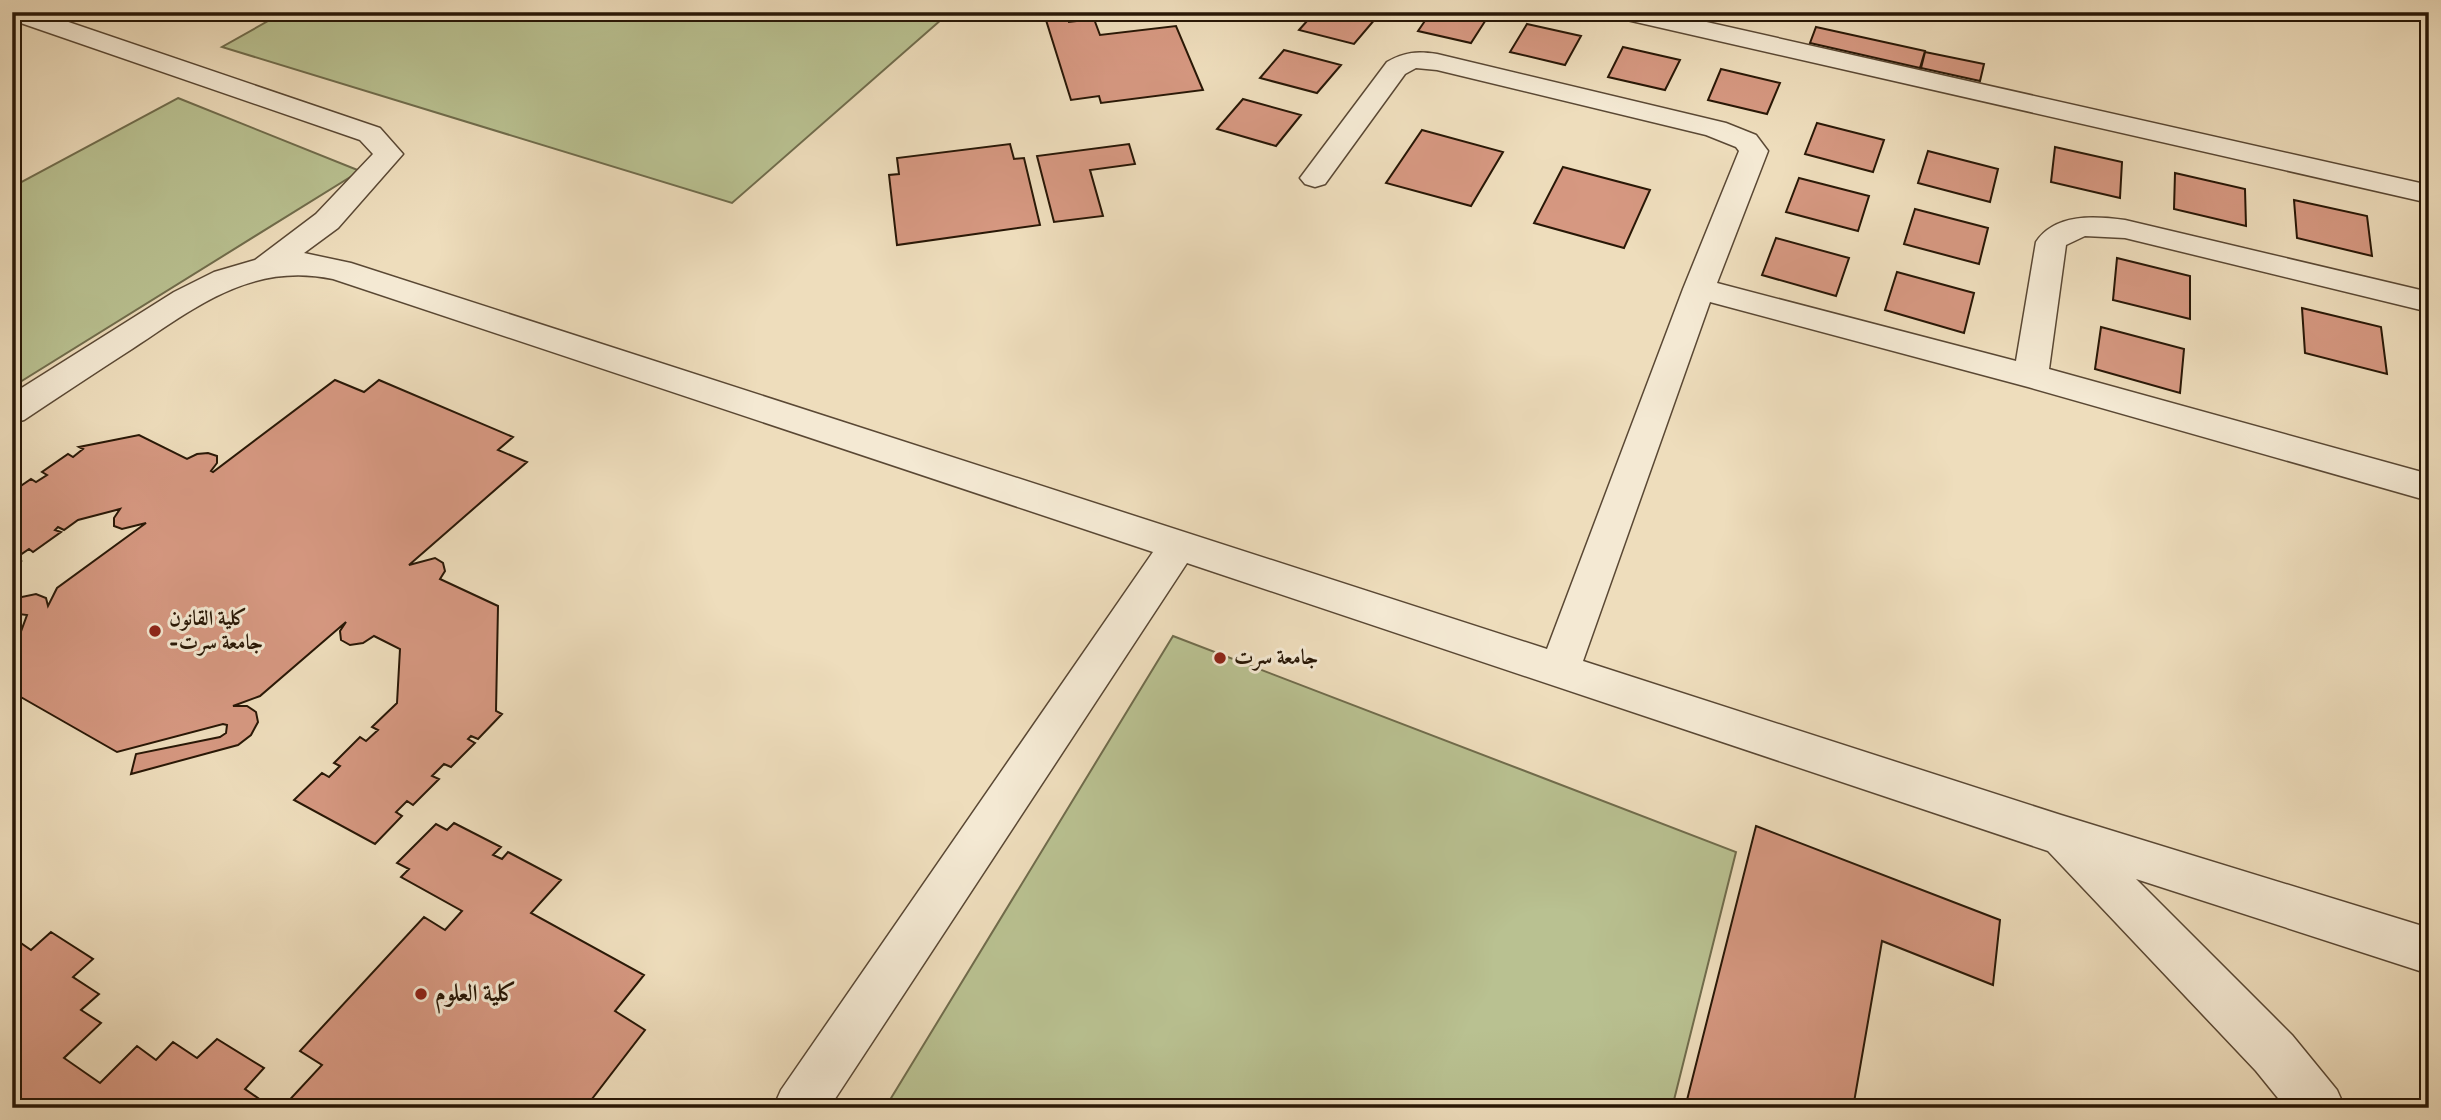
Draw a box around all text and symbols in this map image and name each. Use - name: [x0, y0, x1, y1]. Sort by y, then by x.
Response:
- place label: كلية القانون -جامعة سرت: [169, 606, 263, 657]
- marker: كلية القانون -جامعة سرت: [147, 623, 163, 639]
- place label: جامعة سرت: [1234, 645, 1318, 672]
- marker: جامعة سرت: [1212, 650, 1228, 666]
- place label: كلية العلوم: [435, 979, 517, 1014]
- marker: كلية العلوم: [413, 986, 429, 1002]

